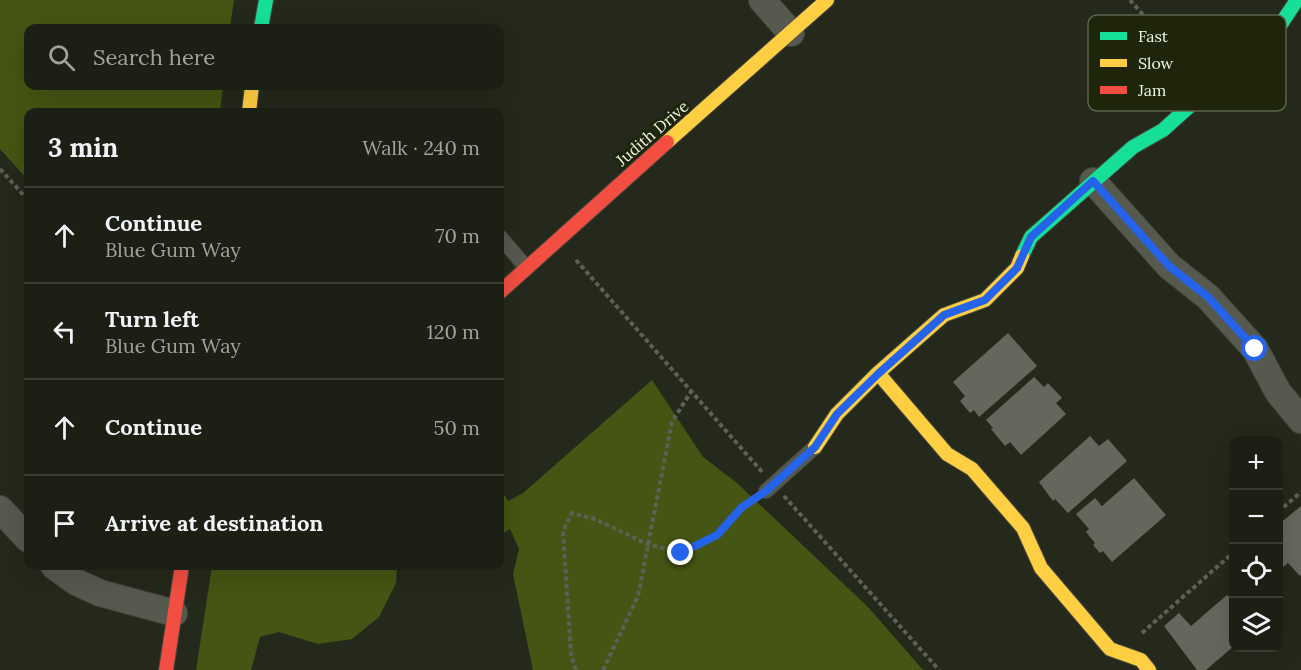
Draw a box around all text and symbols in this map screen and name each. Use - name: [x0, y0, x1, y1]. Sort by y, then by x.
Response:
- legend: [1088, 15, 1286, 111]
- search box: [24, 24, 504, 90]
- text: Fast: [1138, 26, 1169, 46]
- icon: search: [45, 41, 78, 74]
- text: Search here: [93, 43, 215, 71]
- text: Slow: [1138, 53, 1174, 73]
- text: Jam: [1137, 80, 1166, 100]
- street label: Judith Drive: [611, 96, 693, 171]
- text: 3 min: [48, 131, 118, 164]
- text: Walk · 240 m: [362, 135, 480, 160]
- text: Continue: [105, 209, 202, 237]
- icon: ahead: [48, 219, 81, 252]
- text: 70 m: [435, 223, 480, 248]
- text: Blue Gum Way: [105, 237, 241, 262]
- text: Turn left: [105, 305, 199, 333]
- icon: left: [48, 315, 81, 348]
- text: 120 m: [426, 319, 480, 344]
- text: Blue Gum Way: [105, 333, 241, 358]
- route start: [1241, 335, 1267, 361]
- icon: ahead: [48, 411, 81, 444]
- text: Continue: [105, 413, 202, 441]
- text: 50 m: [434, 415, 480, 440]
- map controls: [1229, 436, 1283, 652]
- button: +: [1229, 436, 1283, 490]
- button: −: [1229, 490, 1283, 544]
- icon: arrive: [48, 507, 81, 540]
- text: Arrive at destination: [105, 509, 323, 537]
- route end: [667, 539, 693, 565]
- button: locate: [1229, 544, 1283, 598]
- button: layers: [1229, 598, 1283, 652]

